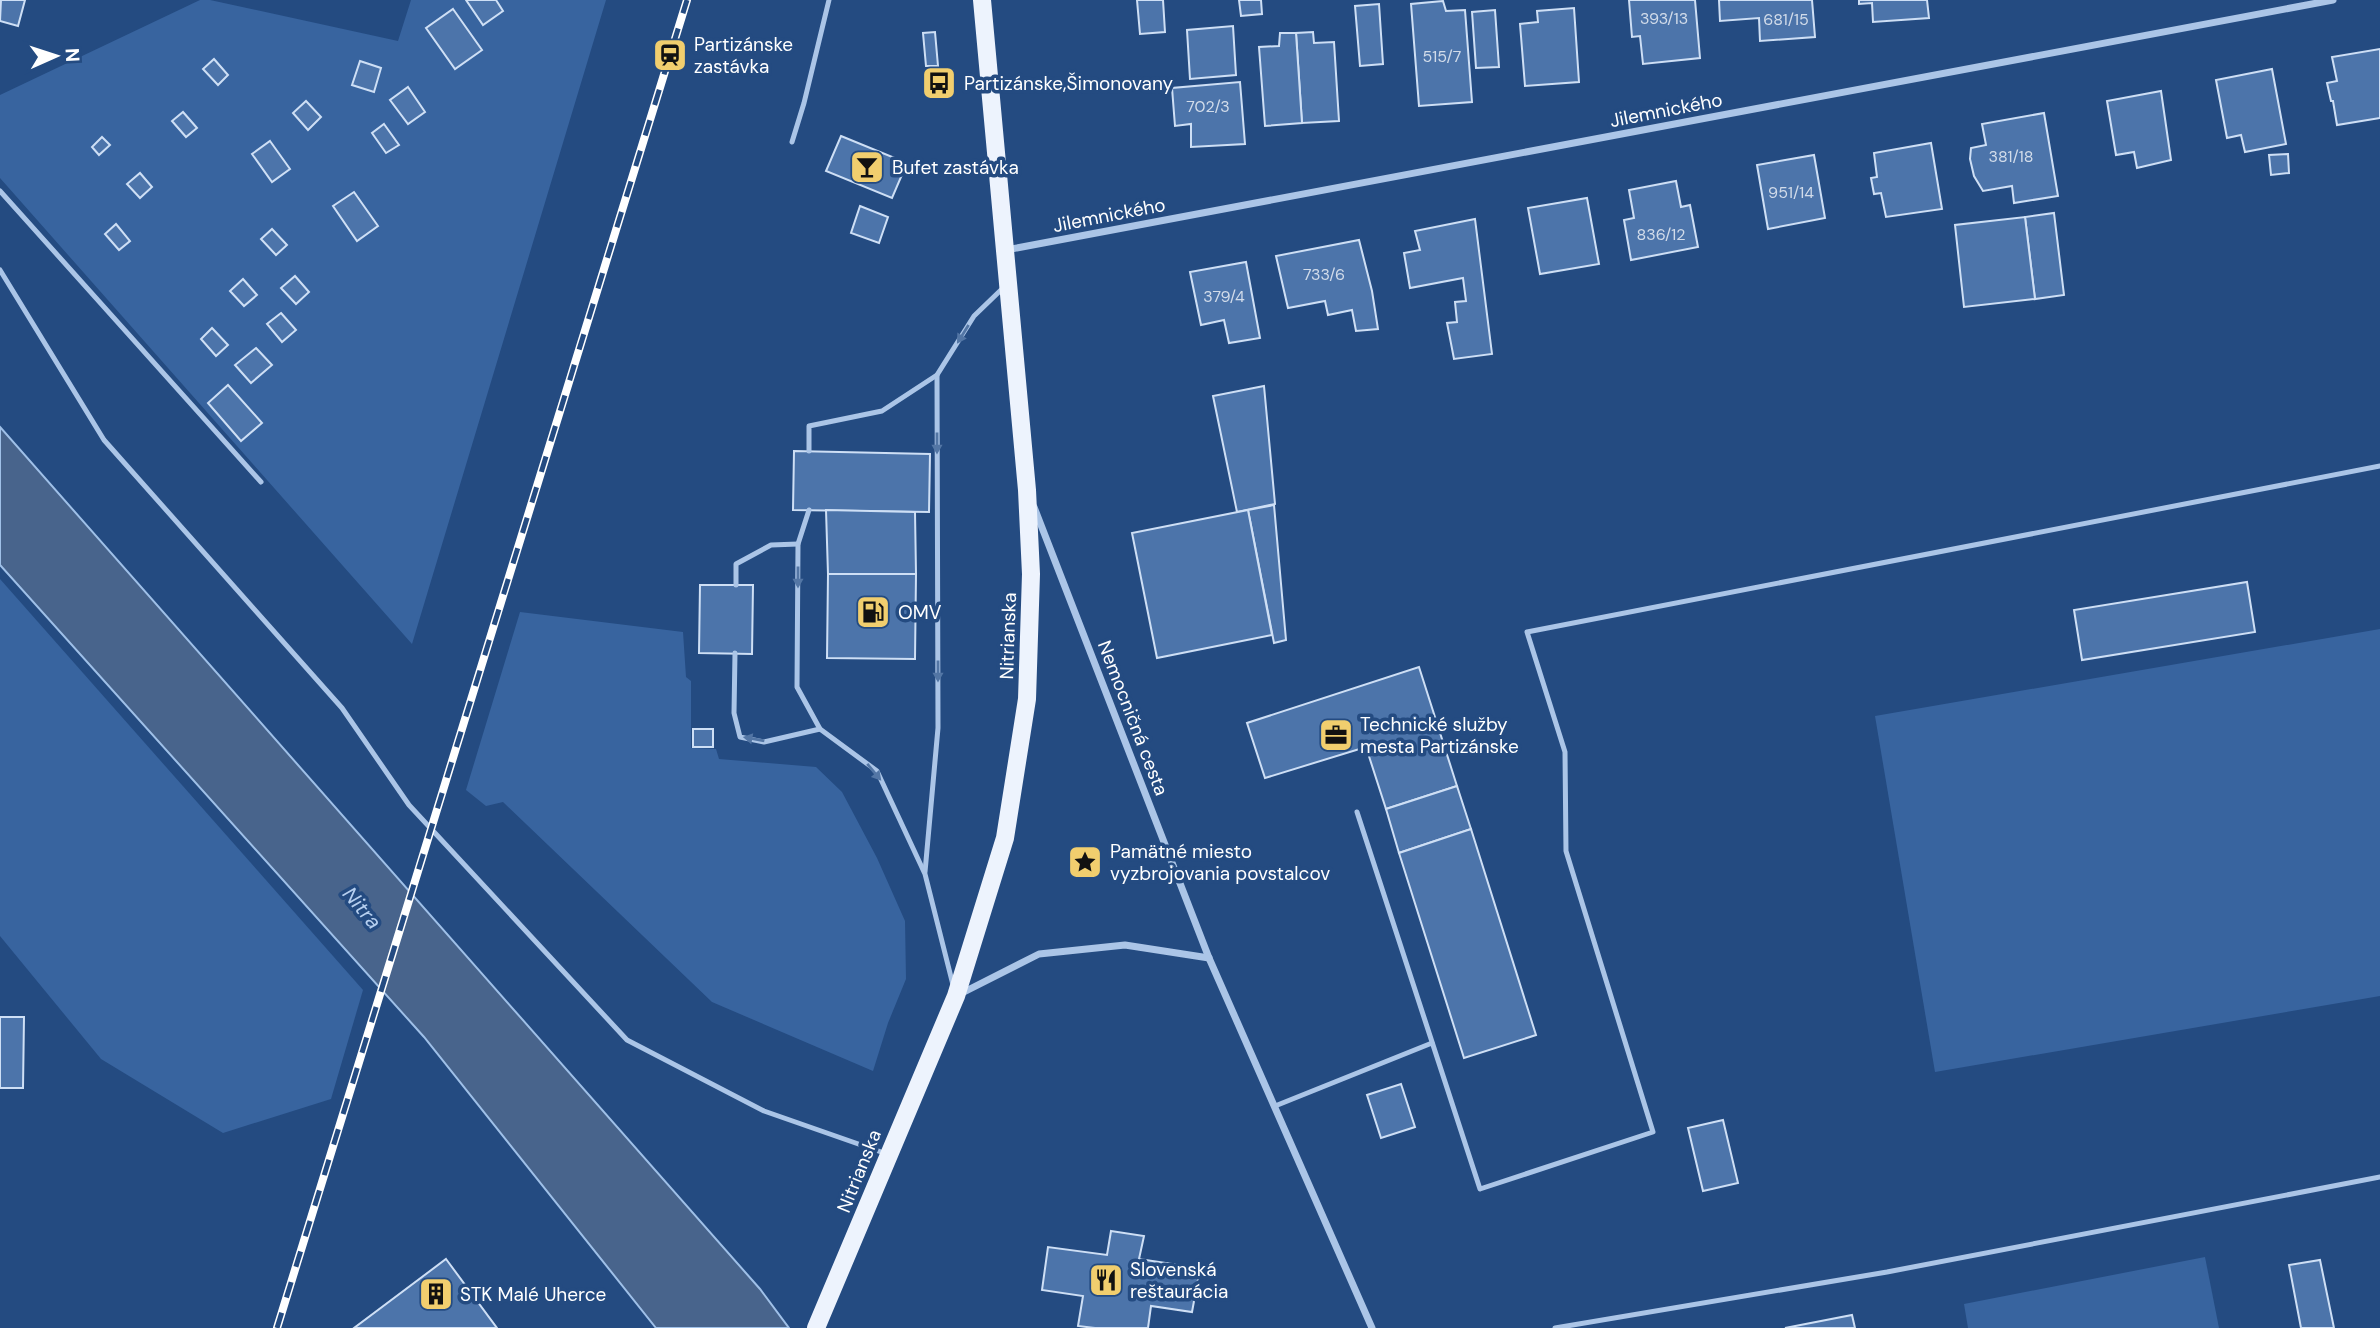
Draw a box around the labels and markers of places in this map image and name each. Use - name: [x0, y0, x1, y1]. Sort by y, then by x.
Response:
- place label: Partizánske zastávka: [694, 32, 793, 79]
- station icon: Partizánske zastávka: [651, 36, 689, 74]
- bus stop icon: Partizánske,Šimonovany: [920, 64, 958, 102]
- place label: Partizánske,Šimonovany: [964, 71, 1174, 96]
- bar icon: Bufet zastávka: [848, 148, 886, 186]
- place label: Bufet zastávka: [892, 155, 1019, 180]
- fuel station icon: OMV: [854, 593, 892, 631]
- place label: OMV: [898, 600, 942, 625]
- place label: Technické služby mesta Partizánske: [1360, 712, 1519, 759]
- office icon: Technické služby mesta Partizánske: [1317, 716, 1355, 754]
- place label: Pamätné miesto vyzbrojovania povstalcov: [1110, 839, 1330, 886]
- place icon: Pamätné miesto vyzbrojovania povstalcov: [1066, 843, 1104, 881]
- place label: Slovenská reštaurácia: [1130, 1257, 1228, 1304]
- restaurant icon: Slovenská reštaurácia: [1087, 1261, 1125, 1299]
- building icon: STK Malé Uherce: [417, 1275, 455, 1313]
- place label: STK Malé Uherce: [460, 1282, 606, 1307]

